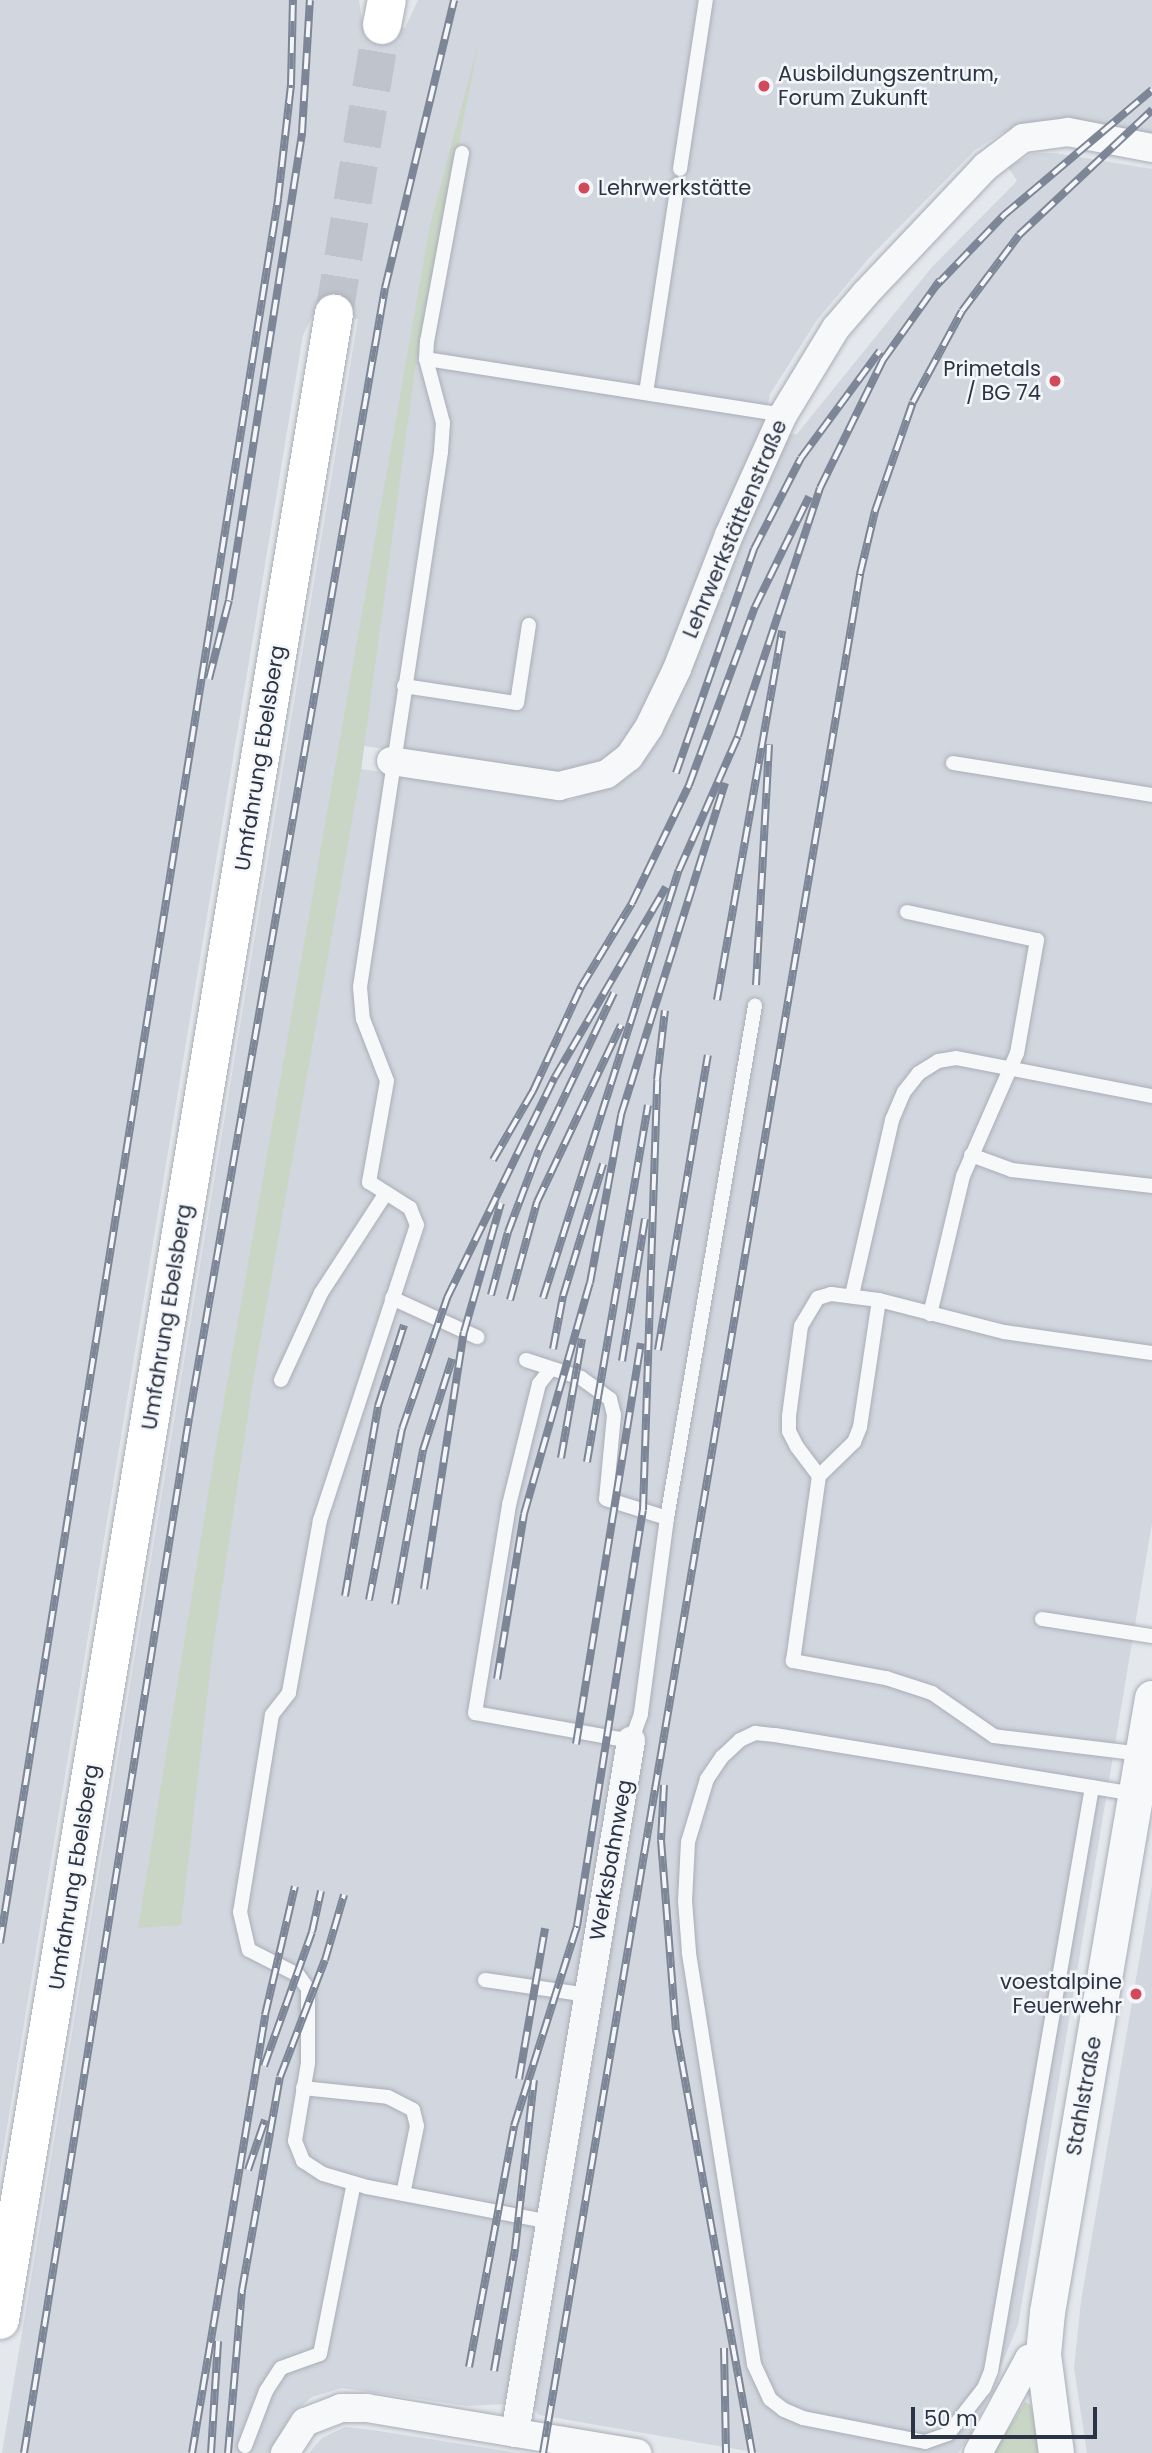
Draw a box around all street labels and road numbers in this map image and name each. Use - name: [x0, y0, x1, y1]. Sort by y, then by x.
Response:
- street label: Lehrwerkstättenstraße: [678, 416, 792, 642]
- street label: Umfahrung Ebelsberg: [230, 643, 290, 873]
- street label: Umfahrung Ebelsberg: [137, 1202, 197, 1432]
- street label: Umfahrung Ebelsberg: [44, 1762, 104, 1992]
- street label: Werksbahnweg: [584, 1778, 638, 1942]
- street label: Stahlstraße: [1061, 2034, 1107, 2158]

